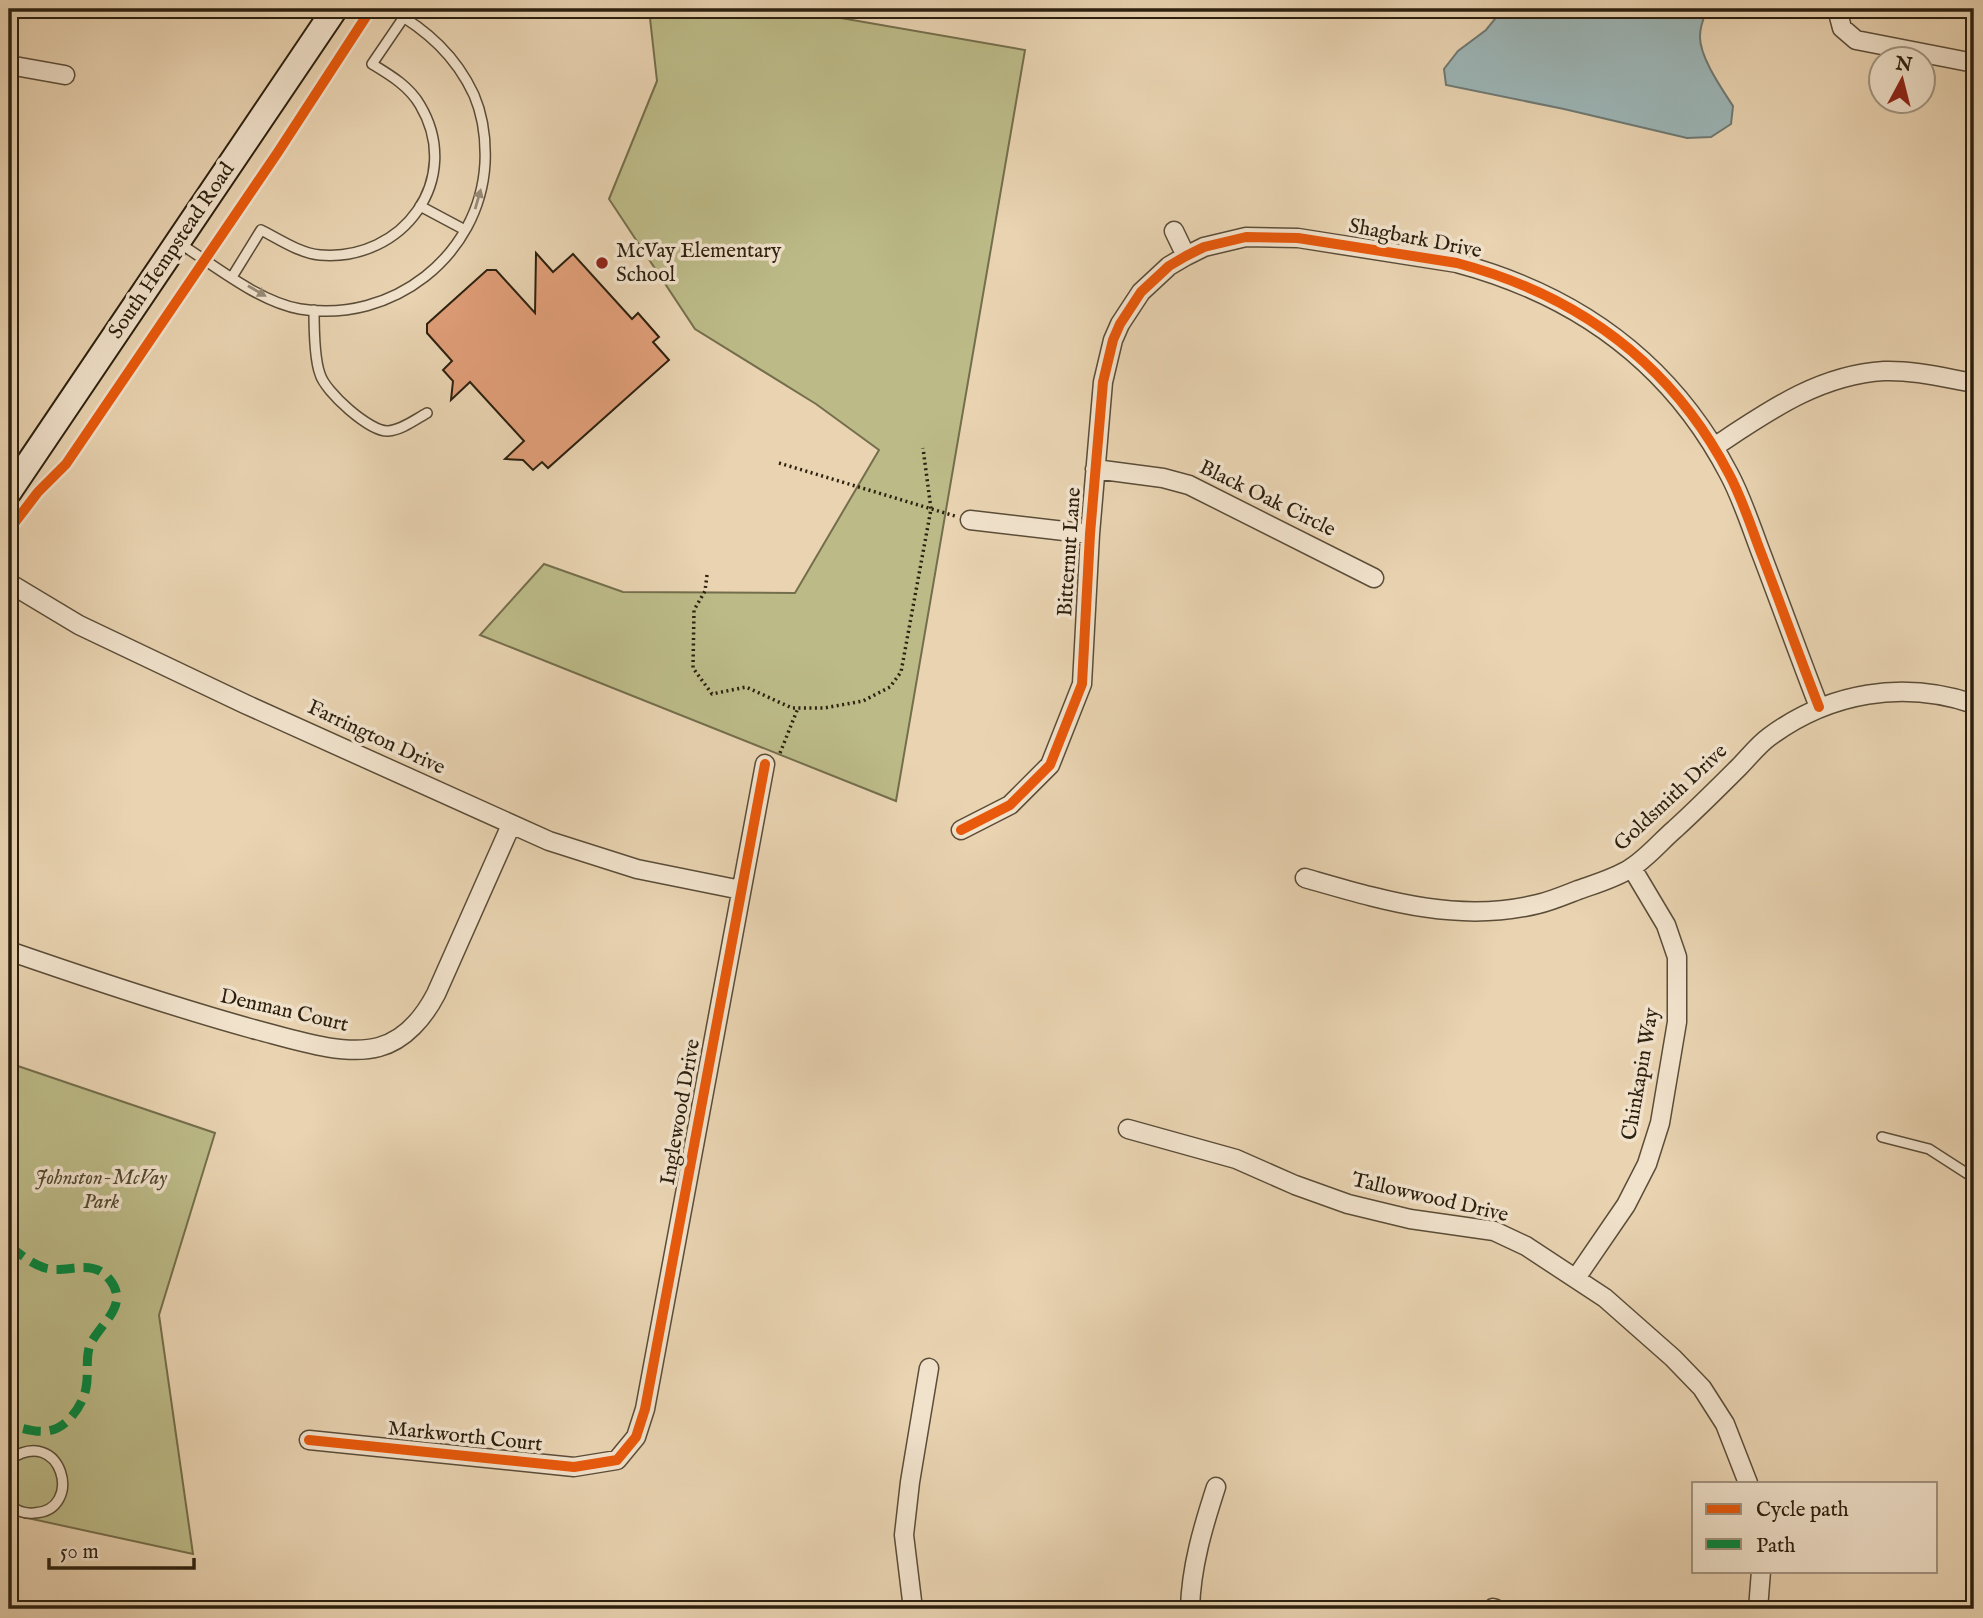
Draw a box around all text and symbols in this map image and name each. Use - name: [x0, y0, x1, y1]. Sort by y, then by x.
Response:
- north arrow: [1868, 46, 1938, 116]
- text: N: [1893, 52, 1914, 78]
- street label: South Hempstead Road: [103, 157, 242, 345]
- one-way arrow: [473, 188, 484, 210]
- street label: Shagbark Drive: [1346, 213, 1484, 265]
- place label: McVay Elementary School: [616, 238, 782, 289]
- marker: McVay Elementary School: [594, 255, 610, 271]
- one-way arrow: [247, 285, 266, 297]
- street label: Black Oak Circle: [1194, 454, 1340, 544]
- street label: Bitternut Lane: [1052, 486, 1088, 618]
- street label: Farrington Drive: [303, 694, 449, 782]
- street label: Goldsmith Drive: [1608, 738, 1734, 858]
- street label: Denman Court: [217, 983, 351, 1039]
- street label: Chinkapin Way: [1616, 1005, 1666, 1142]
- street label: Inglewood Drive: [655, 1036, 707, 1187]
- park label: Johnston-McVay Park: [35, 1165, 167, 1216]
- street label: Tallowwood Drive: [1349, 1167, 1511, 1229]
- street label: Markworth Court: [386, 1415, 544, 1459]
- legend: [1692, 1482, 1938, 1572]
- text: Cycle path: [1756, 1497, 1849, 1524]
- scale bar: [49, 1527, 194, 1571]
- text: Path: [1756, 1533, 1795, 1560]
- text: 50 m: [60, 1539, 99, 1566]

